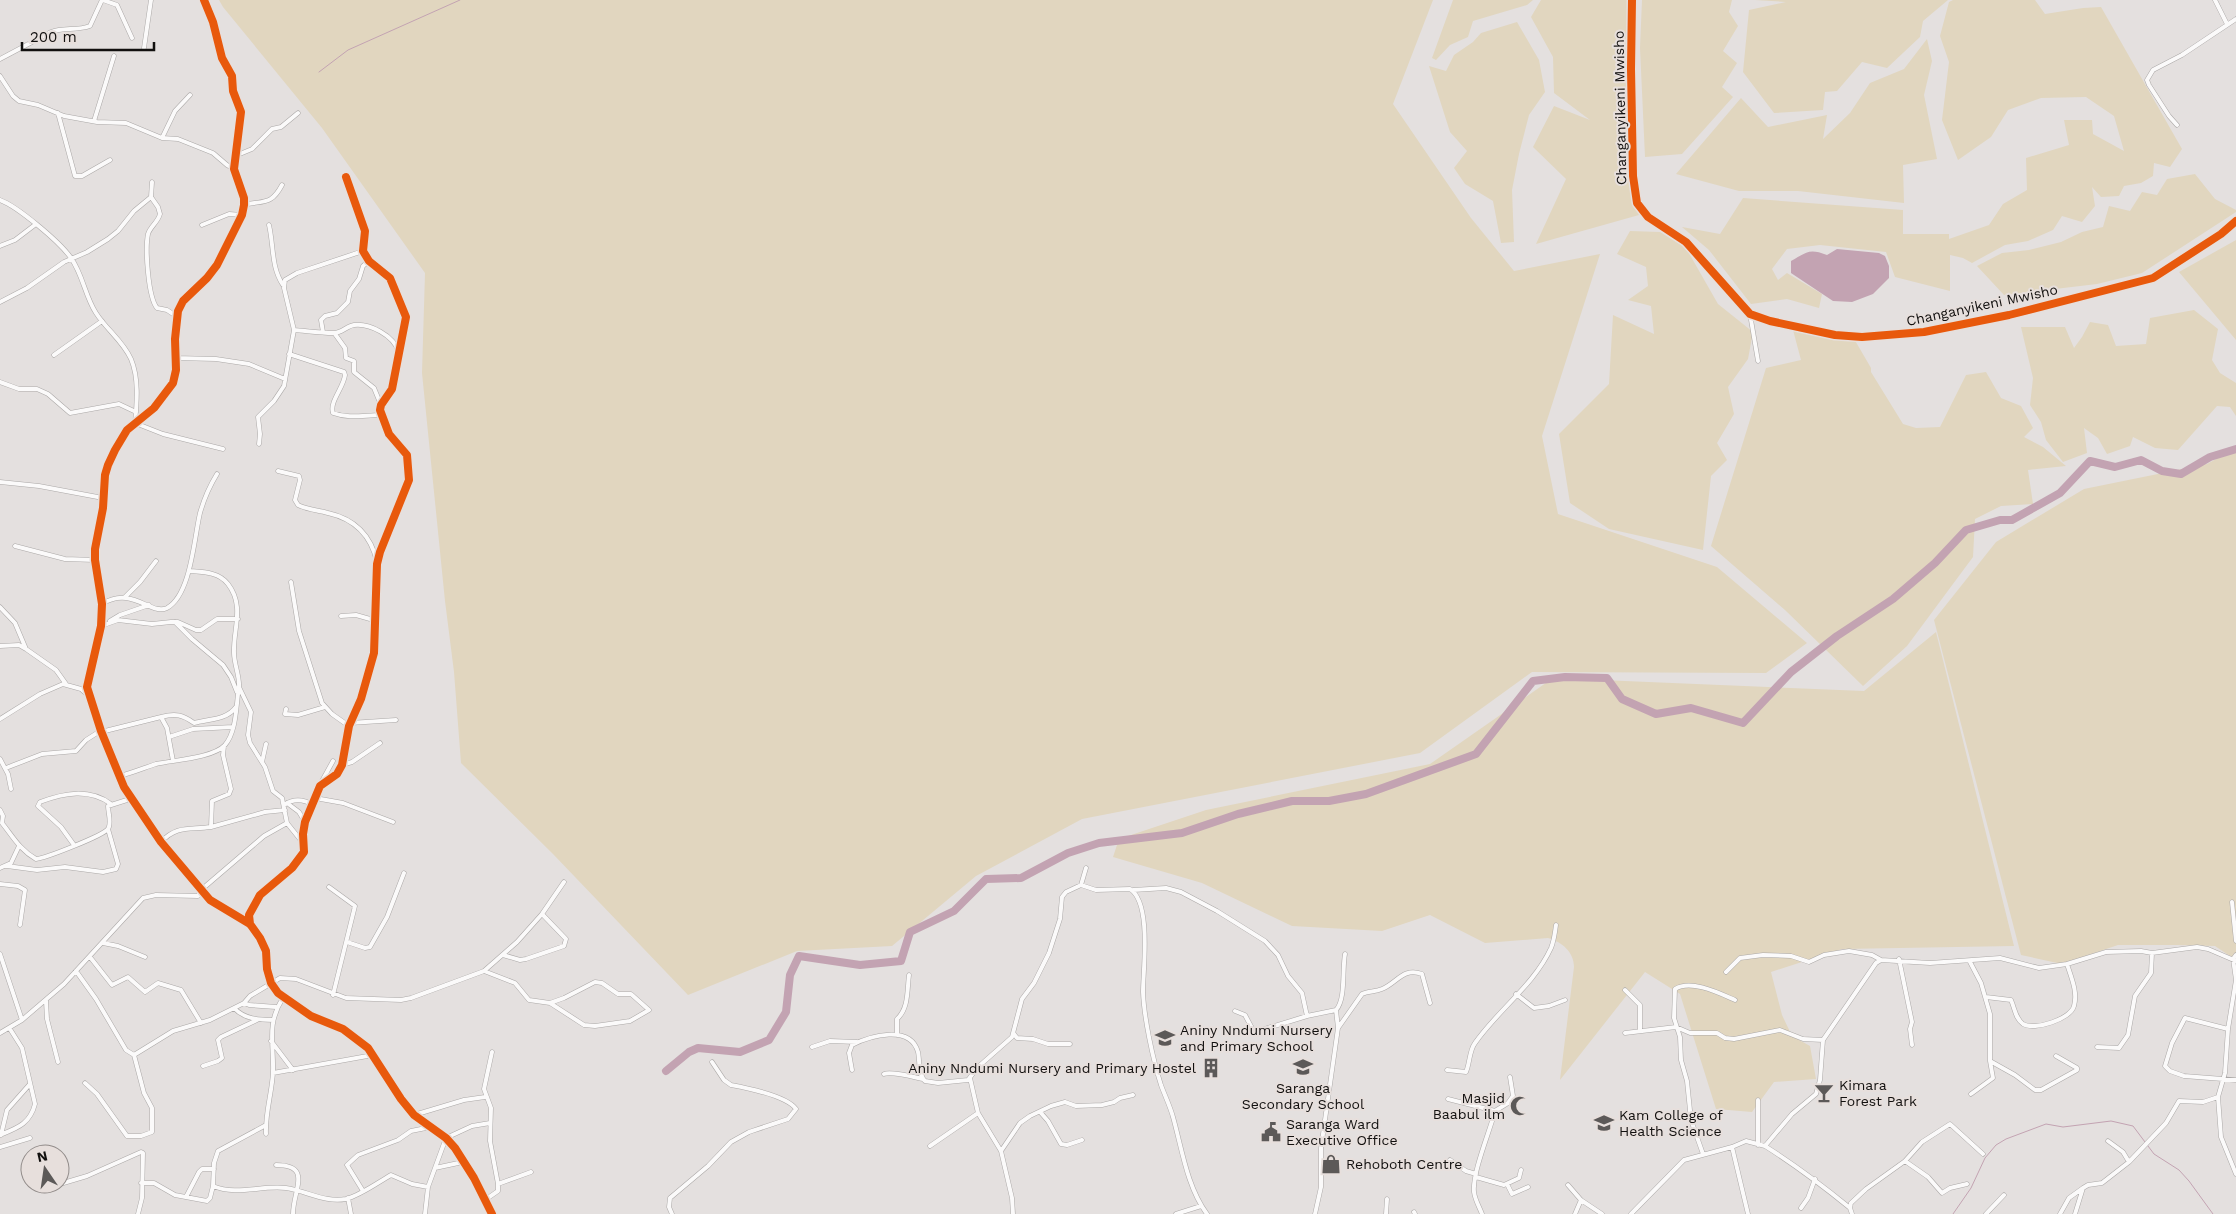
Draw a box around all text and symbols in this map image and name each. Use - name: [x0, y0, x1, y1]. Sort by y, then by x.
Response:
- scale bar: [22, 20, 155, 52]
- text: 200 m: [30, 28, 77, 46]
- street label: Changanyikeni Mwisho: [1611, 31, 1629, 185]
- street label: Changanyikeni Mwisho: [1905, 281, 2059, 329]
- place label: Aniny Nndumi Nursery and Primary School: [1180, 1022, 1333, 1054]
- school or university icon: Aniny Nndumi Nursery and Primary School: [1154, 1027, 1176, 1049]
- school or university icon: Saranga Secondary School: [1292, 1056, 1314, 1078]
- building icon: Aniny Nndumi Nursery and Primary Hostel: [1200, 1057, 1222, 1079]
- place label: Aniny Nndumi Nursery and Primary Hostel: [908, 1060, 1197, 1076]
- place label: Kimara Forest Park: [1839, 1077, 1917, 1109]
- place label: Saranga Secondary School: [1242, 1080, 1365, 1112]
- bar icon: Kimara Forest Park: [1813, 1082, 1835, 1104]
- place label: Masjid Baabul ilm: [1433, 1090, 1505, 1122]
- mosque icon: Masjid Baabul ilm: [1509, 1095, 1531, 1117]
- place label: Kam College of Health Science: [1619, 1107, 1723, 1139]
- school or university icon: Kam College of Health Science: [1593, 1112, 1615, 1134]
- place label: Saranga Ward Executive Office: [1286, 1116, 1398, 1148]
- public building icon: Saranga Ward Executive Office: [1260, 1121, 1282, 1143]
- north arrow: [20, 1144, 70, 1194]
- text: N: [35, 1147, 49, 1165]
- shop icon: Rehoboth Centre: [1320, 1153, 1342, 1175]
- place label: Rehoboth Centre: [1346, 1156, 1462, 1172]

